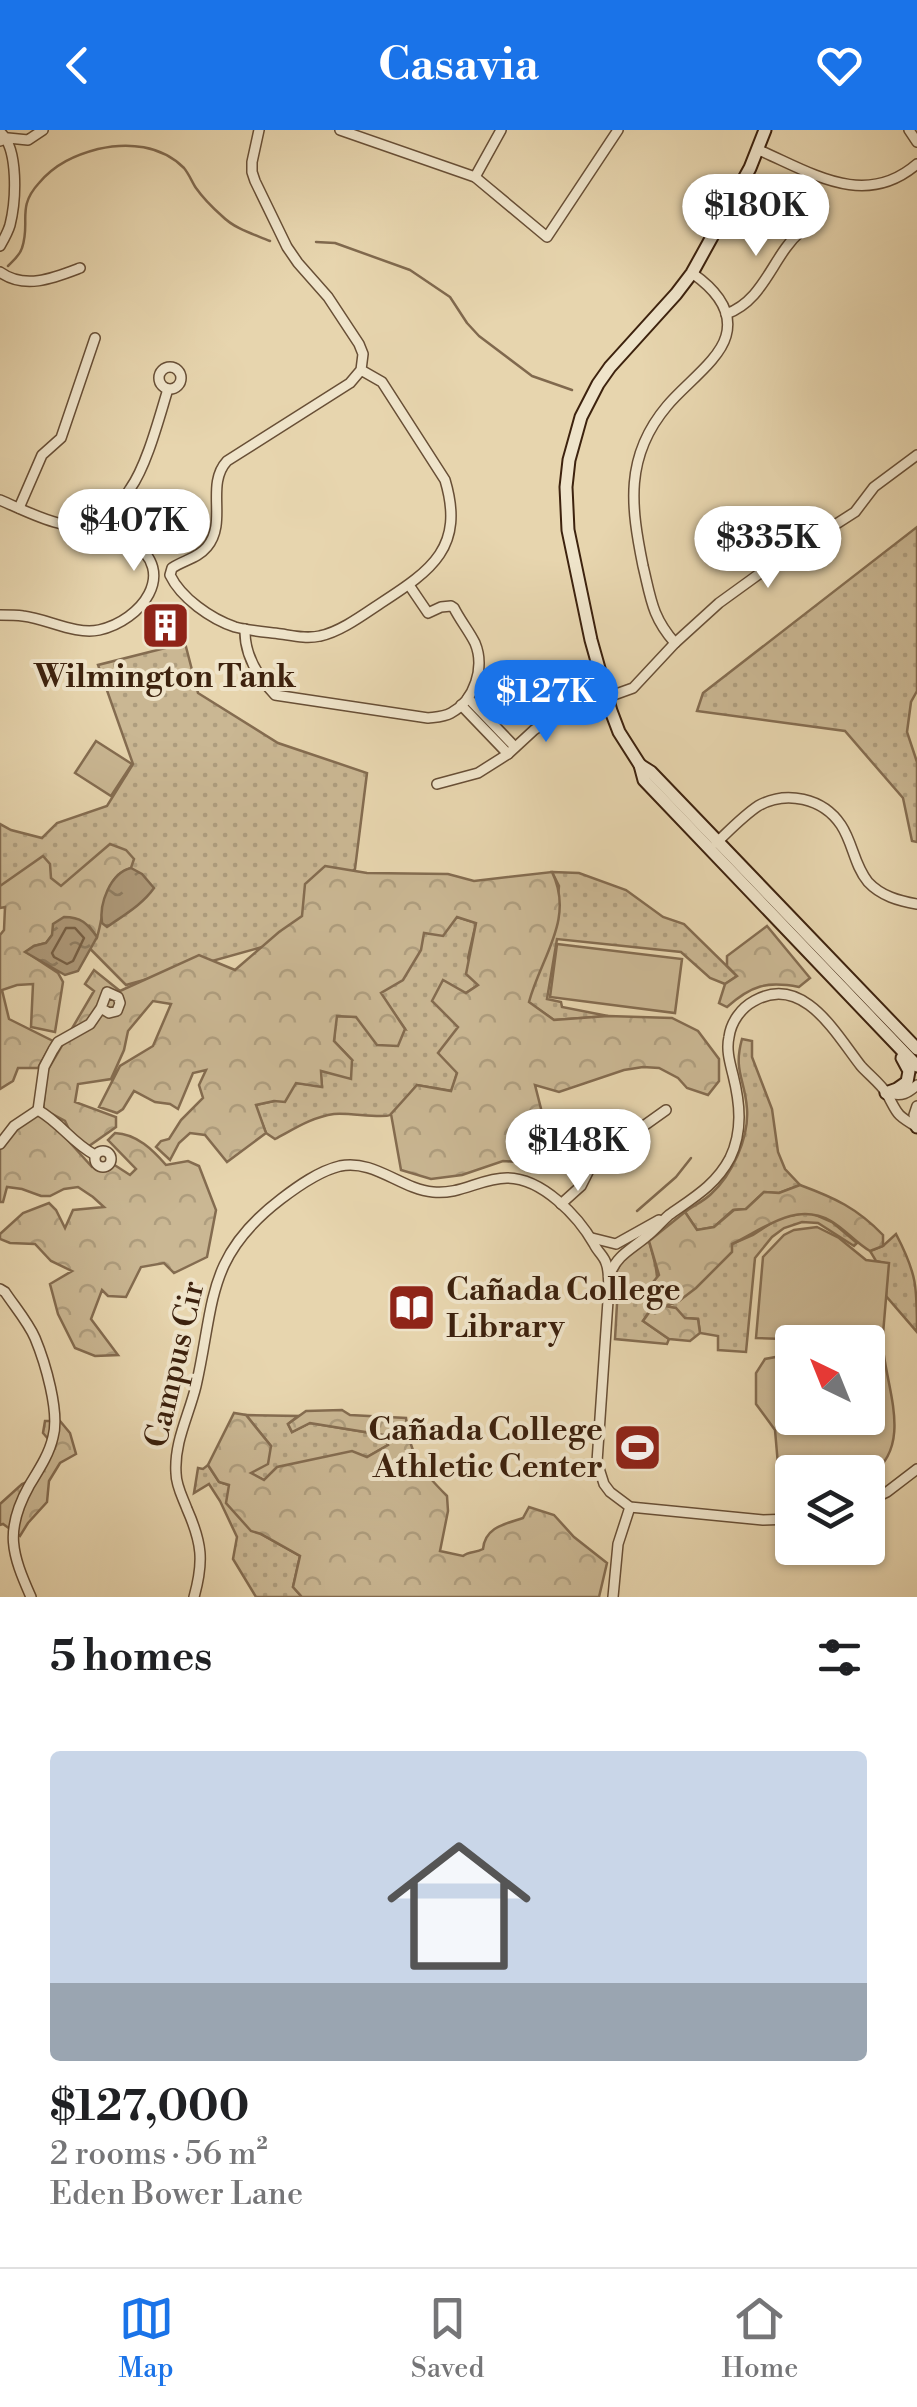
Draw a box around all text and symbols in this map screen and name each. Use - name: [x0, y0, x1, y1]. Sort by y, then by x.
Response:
- text: Casavia: [378, 37, 539, 94]
- icon: back: [50, 38, 105, 93]
- icon: heart: [812, 38, 867, 93]
- pin: $180K: [686, 174, 826, 259]
- text: $180K: [704, 186, 808, 226]
- pin: $407K: [64, 489, 204, 574]
- text: $407K: [80, 501, 188, 541]
- pin: $335K: [698, 506, 838, 591]
- text: $335K: [716, 518, 820, 558]
- building icon: Wilmington Tank: [139, 600, 191, 652]
- place label: Wilmington Tank: [33, 657, 297, 697]
- pin: $127K: [476, 660, 616, 745]
- text: $127K: [496, 672, 596, 712]
- pin: $148K: [508, 1109, 648, 1194]
- text: $148K: [528, 1121, 628, 1161]
- place label: Cañada College Library: [446, 1270, 681, 1347]
- street label: Campus Cir: [136, 1277, 214, 1451]
- library icon: Cañada College Library: [385, 1281, 437, 1333]
- north arrow: [775, 1325, 885, 1435]
- map controls: [775, 1325, 885, 1565]
- place label: Cañada College Athletic Center: [368, 1410, 603, 1487]
- sports icon: Cañada College Athletic Center: [612, 1421, 664, 1473]
- button: layers: [775, 1455, 885, 1565]
- icon: filters: [812, 1630, 867, 1685]
- text: 5 homes: [50, 1631, 212, 1684]
- icon: home: [369, 1816, 549, 1996]
- text: $127,000: [50, 2081, 249, 2134]
- text: 2 rooms · 56 m²: [50, 2134, 268, 2174]
- text: Eden Bower Lane: [50, 2174, 303, 2214]
- tab: Map: [119, 2291, 174, 2386]
- tab: Saved: [411, 2291, 484, 2386]
- tab: Home: [722, 2291, 798, 2386]

